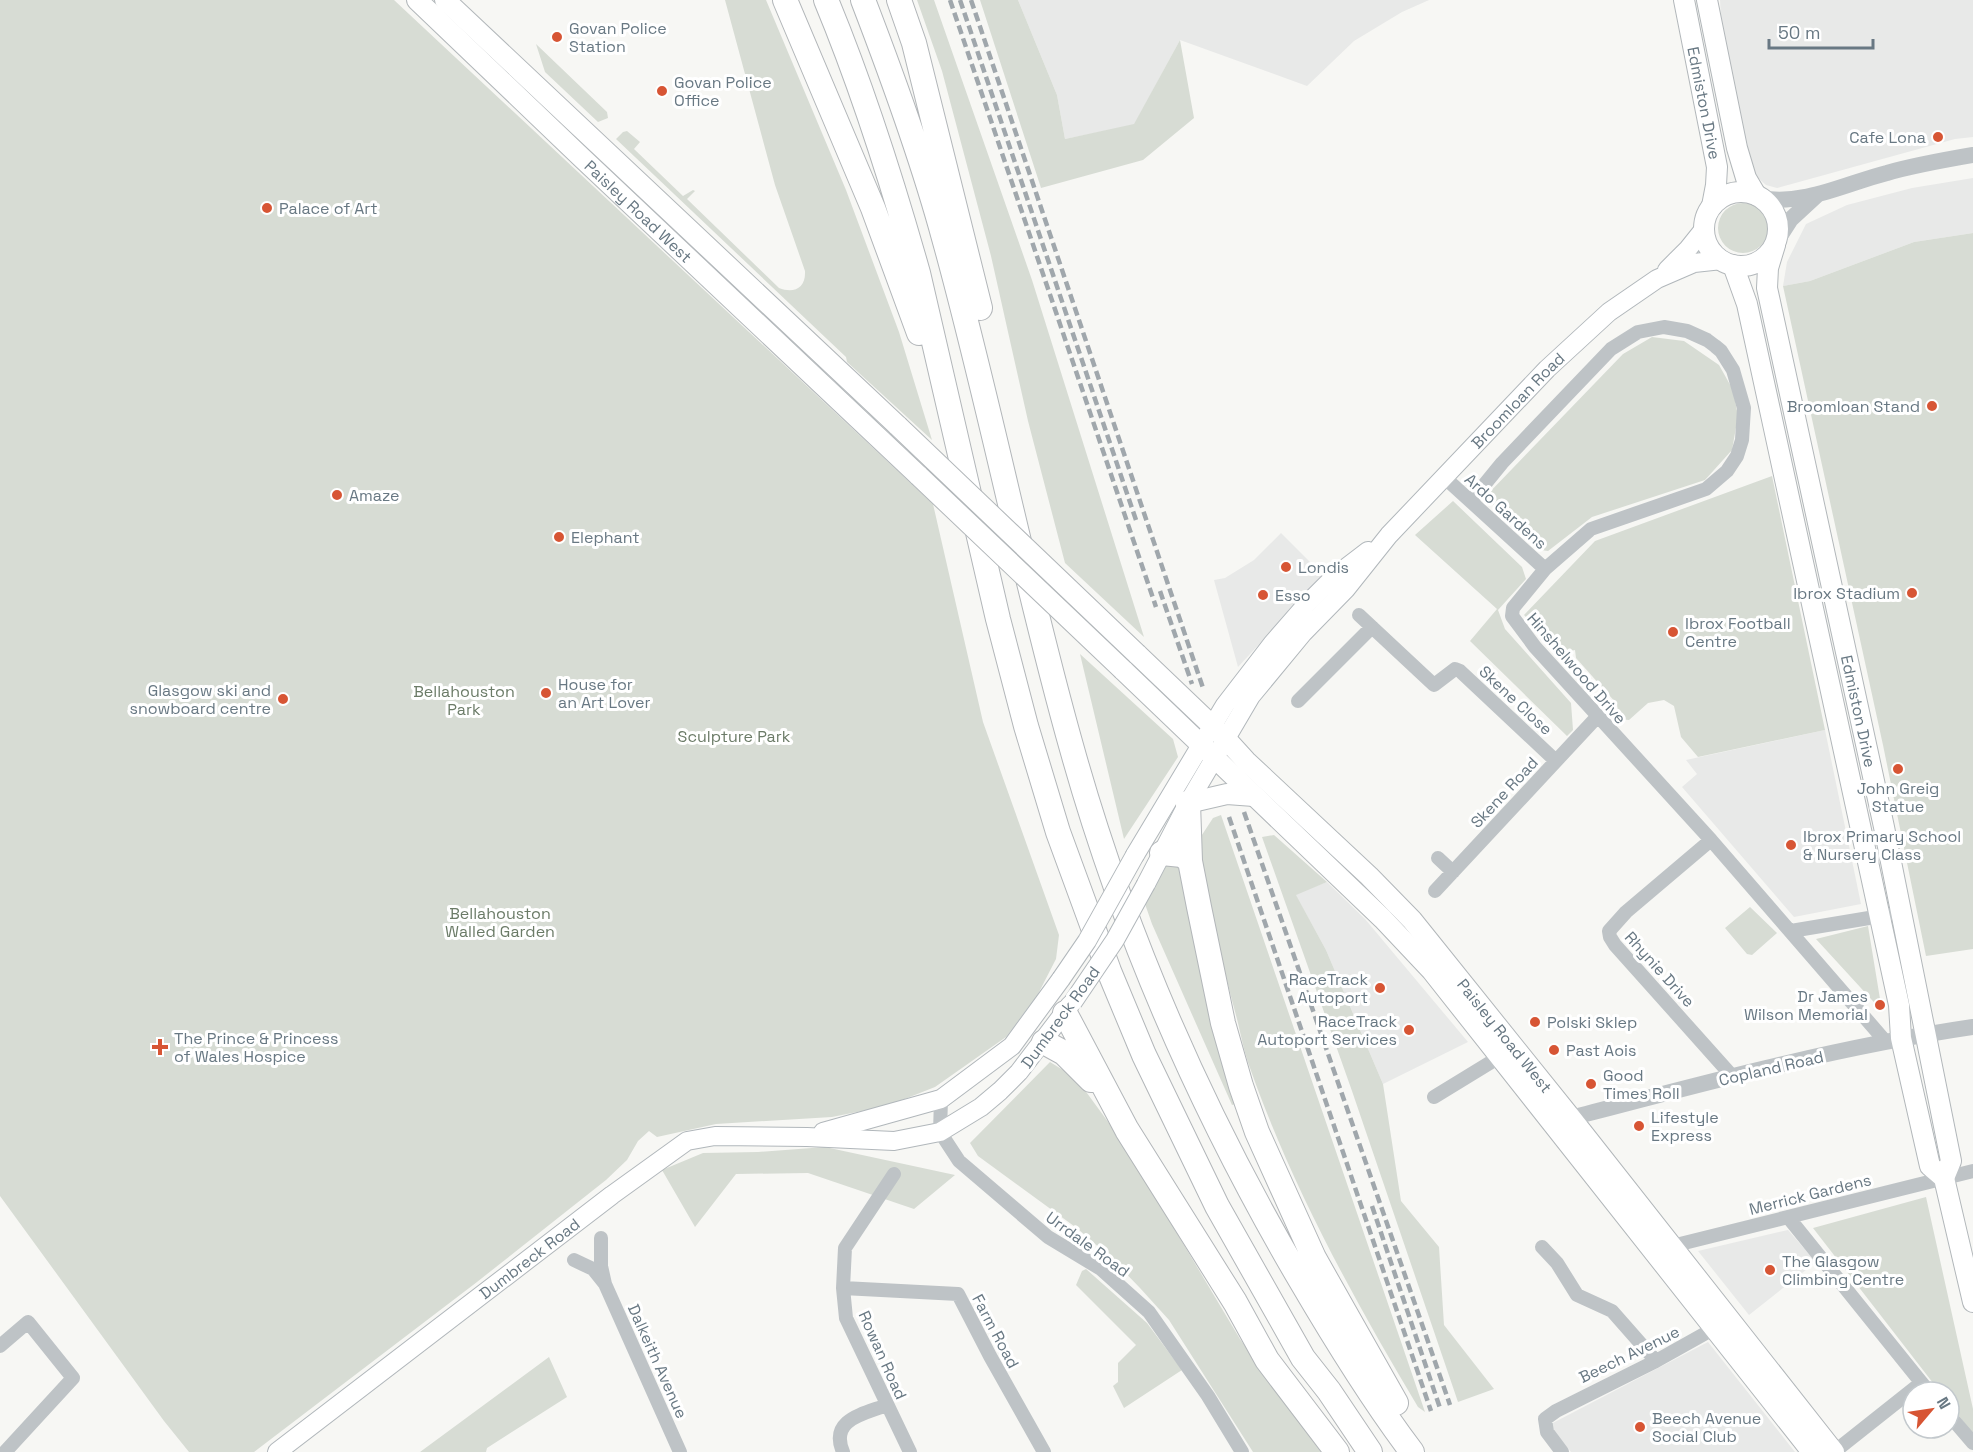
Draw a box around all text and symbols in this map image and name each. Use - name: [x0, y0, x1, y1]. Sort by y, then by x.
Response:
- scale bar: [1769, 12, 1872, 50]
- place label: Govan Police Station: [569, 18, 667, 57]
- text: 50 m: [1778, 21, 1820, 44]
- marker: Govan Police Station: [550, 30, 564, 44]
- street label: Edmiston Drive: [1682, 45, 1725, 161]
- place label: Govan Police Office: [674, 72, 772, 111]
- marker: Govan Police Office: [655, 84, 669, 98]
- place label: Cafe Lona: [1849, 127, 1926, 148]
- marker: Cafe Lona: [1931, 130, 1945, 144]
- street label: Paisley Road West: [580, 156, 696, 267]
- place label: Palace of Art: [279, 198, 378, 219]
- marker: Palace of Art: [260, 201, 274, 215]
- street label: Broomloan Road: [1467, 348, 1569, 453]
- place label: Broomloan Stand: [1787, 396, 1920, 417]
- marker: Broomloan Stand: [1925, 399, 1939, 413]
- street label: Ardo Gardens: [1460, 469, 1551, 554]
- place label: Amaze: [349, 485, 400, 506]
- marker: Amaze: [330, 488, 344, 502]
- place label: Elephant: [571, 527, 640, 548]
- marker: Elephant: [552, 530, 566, 544]
- place label: Londis: [1298, 557, 1349, 578]
- marker: Londis: [1279, 560, 1293, 574]
- place label: Ibrox Stadium: [1793, 583, 1900, 604]
- place label: Esso: [1275, 585, 1311, 606]
- marker: Ibrox Stadium: [1905, 586, 1919, 600]
- marker: Esso: [1256, 588, 1270, 602]
- street label: Hinshelwood Drive: [1522, 608, 1631, 728]
- place label: Ibrox Football Centre: [1685, 613, 1791, 652]
- marker: Ibrox Football Centre: [1666, 625, 1680, 639]
- street label: Edmiston Drive: [1836, 653, 1881, 769]
- street label: Skene Close: [1475, 661, 1557, 740]
- place label: House for an Art Lover: [558, 674, 651, 713]
- place label: Glasgow ski and snowboard centre: [129, 680, 271, 719]
- park label: Bellahouston Park: [413, 681, 515, 720]
- marker: House for an Art Lover: [539, 686, 553, 700]
- marker: Glasgow ski and snowboard centre: [276, 692, 290, 706]
- park label: Sculpture Park: [678, 726, 791, 747]
- street label: Skene Road: [1466, 752, 1543, 832]
- marker: John Greig Statue: [1891, 762, 1905, 776]
- place label: John Greig Statue: [1857, 778, 1939, 817]
- place label: Ibrox Primary School & Nursery Class: [1803, 826, 1961, 865]
- marker: Ibrox Primary School & Nursery Class: [1784, 838, 1798, 852]
- park label: Bellahouston Walled Garden: [445, 903, 555, 942]
- street label: Rhynie Drive: [1620, 927, 1699, 1012]
- street label: Dumbreck Road: [1016, 962, 1105, 1073]
- place label: RaceTrack Autoport: [1289, 969, 1368, 1008]
- street label: Paisley Road West: [1452, 975, 1557, 1097]
- marker: RaceTrack Autoport: [1373, 981, 1387, 995]
- place label: Dr James Wilson Memorial: [1744, 986, 1868, 1025]
- marker: Dr James Wilson Memorial: [1873, 998, 1887, 1012]
- place label: RaceTrack Autoport Services: [1257, 1011, 1397, 1050]
- place label: Polski Sklep: [1547, 1012, 1637, 1033]
- marker: Polski Sklep: [1528, 1015, 1542, 1029]
- marker: RaceTrack Autoport Services: [1402, 1023, 1416, 1037]
- place label: The Prince & Princess of Wales Hospice: [174, 1028, 338, 1067]
- marker: The Prince & Princess of Wales Hospice: [151, 1038, 169, 1056]
- place label: Past Aois: [1566, 1040, 1636, 1061]
- marker: Past Aois: [1547, 1043, 1561, 1057]
- street label: Copland Road: [1717, 1046, 1826, 1091]
- place label: Good Times Roll: [1603, 1065, 1680, 1104]
- marker: Good Times Roll: [1584, 1077, 1598, 1091]
- place label: Lifestyle Express: [1651, 1107, 1719, 1146]
- marker: Lifestyle Express: [1632, 1119, 1646, 1133]
- street label: Merrick Gardens: [1747, 1169, 1873, 1220]
- street label: Urrdale Road: [1042, 1207, 1134, 1282]
- street label: Dumbreck Road: [475, 1214, 584, 1304]
- place label: The Glasgow Climbing Centre: [1782, 1251, 1904, 1290]
- marker: The Glasgow Climbing Centre: [1763, 1263, 1777, 1277]
- street label: Farm Road: [967, 1291, 1024, 1372]
- street label: Dalkeith Avenue: [623, 1301, 692, 1422]
- street label: Rowan Road: [854, 1308, 911, 1403]
- street label: Beech Avenue: [1575, 1321, 1683, 1388]
- north arrow: [1901, 1380, 1961, 1440]
- text: N: [1932, 1393, 1955, 1413]
- place label: Beech Avenue Social Club: [1652, 1408, 1761, 1447]
- marker: Beech Avenue Social Club: [1633, 1420, 1647, 1434]

